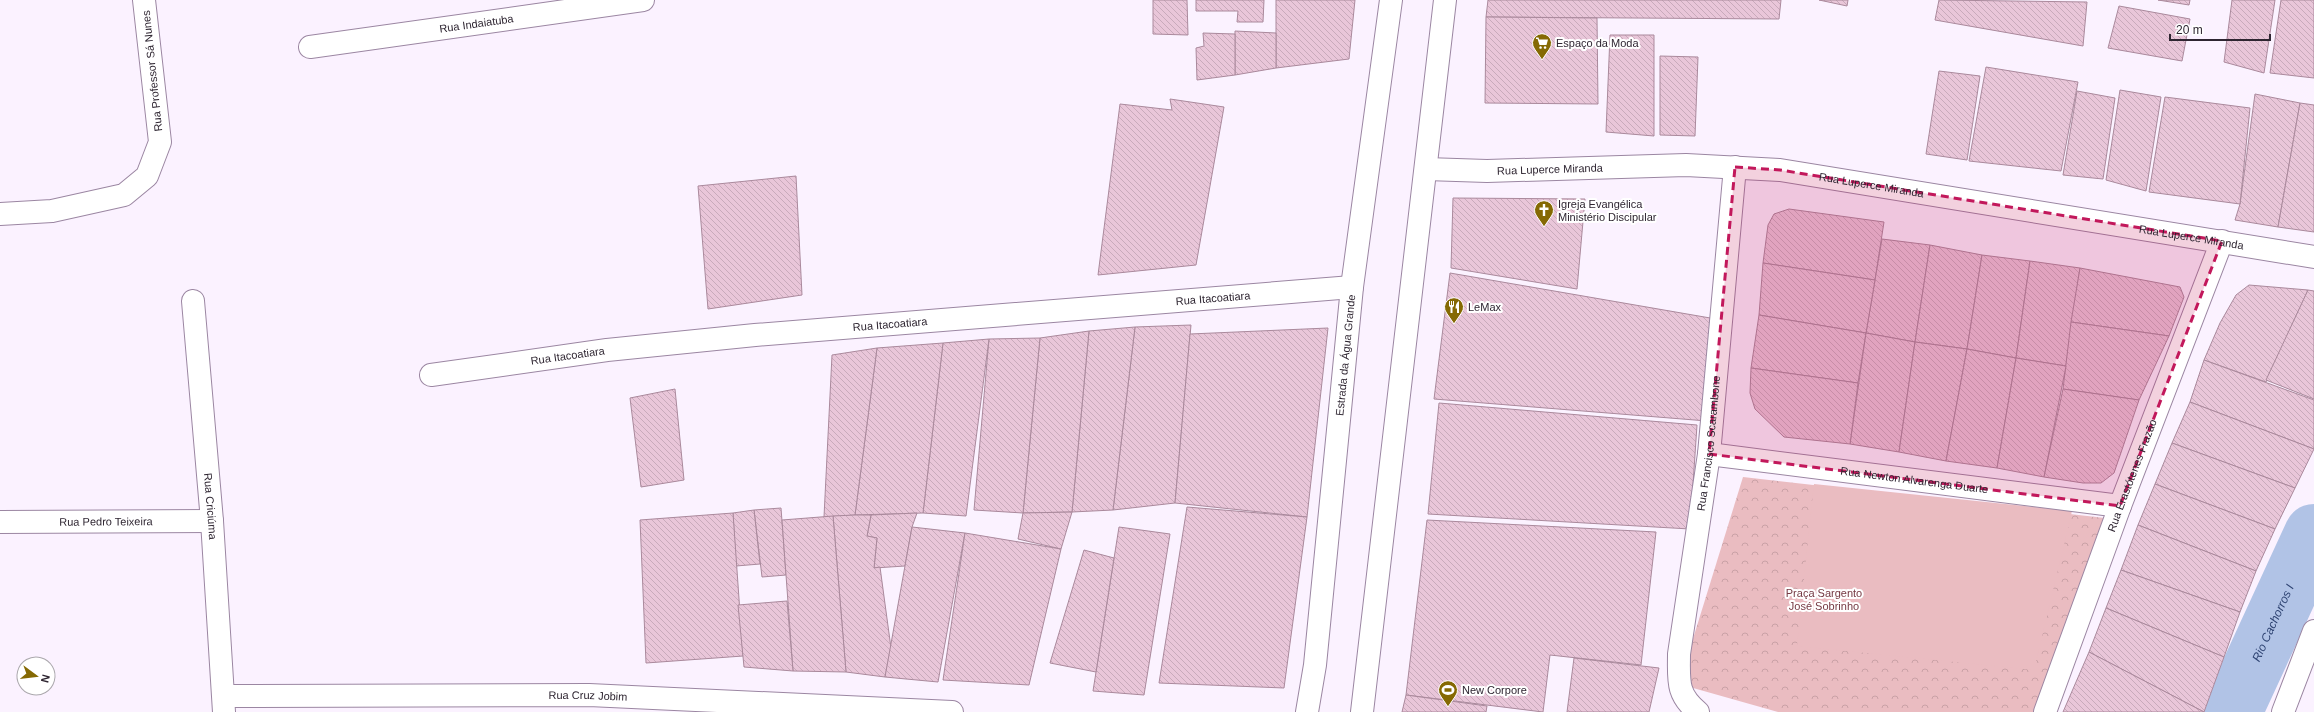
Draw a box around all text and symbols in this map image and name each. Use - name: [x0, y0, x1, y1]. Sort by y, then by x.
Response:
- street label: Rua Professor Sá Nunes: [140, 9, 164, 132]
- street label: Rua Indaiatuba: [439, 12, 515, 35]
- scale bar: [2170, 16, 2270, 42]
- text: 20 m: [2176, 23, 2203, 37]
- supermarket icon: Espaço da Moda: [1531, 32, 1553, 60]
- place label: Espaço da Moda: [1556, 37, 1639, 49]
- street label: Rua Luperce Miranda: [1497, 161, 1604, 177]
- street label: Rua Luperce Miranda: [1818, 170, 1926, 199]
- place label: Igreja Evangélica Ministério Discipular: [1558, 198, 1657, 223]
- church icon: Igreja Evangélica Ministério Discipular: [1533, 199, 1555, 227]
- street label: Rua Luperce Miranda: [2138, 223, 2245, 252]
- street label: Rua Itacoatiara: [1175, 289, 1252, 307]
- street label: Estrada da Água Grande: [1333, 294, 1357, 416]
- restaurant icon: LeMax: [1443, 296, 1465, 324]
- place label: LeMax: [1468, 301, 1502, 313]
- street label: Rua Itacoatiara: [852, 315, 929, 333]
- street label: Rua Itacoatiara: [530, 344, 606, 367]
- street label: Rua Francisco Scarambone: [1695, 375, 1722, 512]
- street label: Rua Erastótenes Frazão: [2105, 418, 2159, 533]
- street label: Rua Newton Alvarenga Duarte: [1840, 465, 1989, 495]
- street label: Rua Criciúma: [202, 472, 219, 541]
- street label: Rua Pedro Teixeira: [59, 515, 154, 528]
- water label: Rio Cachorros I: [2249, 582, 2297, 664]
- park label: Praça Sargento José Sobrinho: [1786, 587, 1862, 612]
- north arrow: [16, 656, 56, 696]
- text: N: [39, 673, 52, 684]
- sports icon: New Corpore: [1437, 679, 1459, 707]
- place label: New Corpore: [1462, 684, 1527, 696]
- street label: Rua Cruz Jobim: [549, 689, 628, 703]

